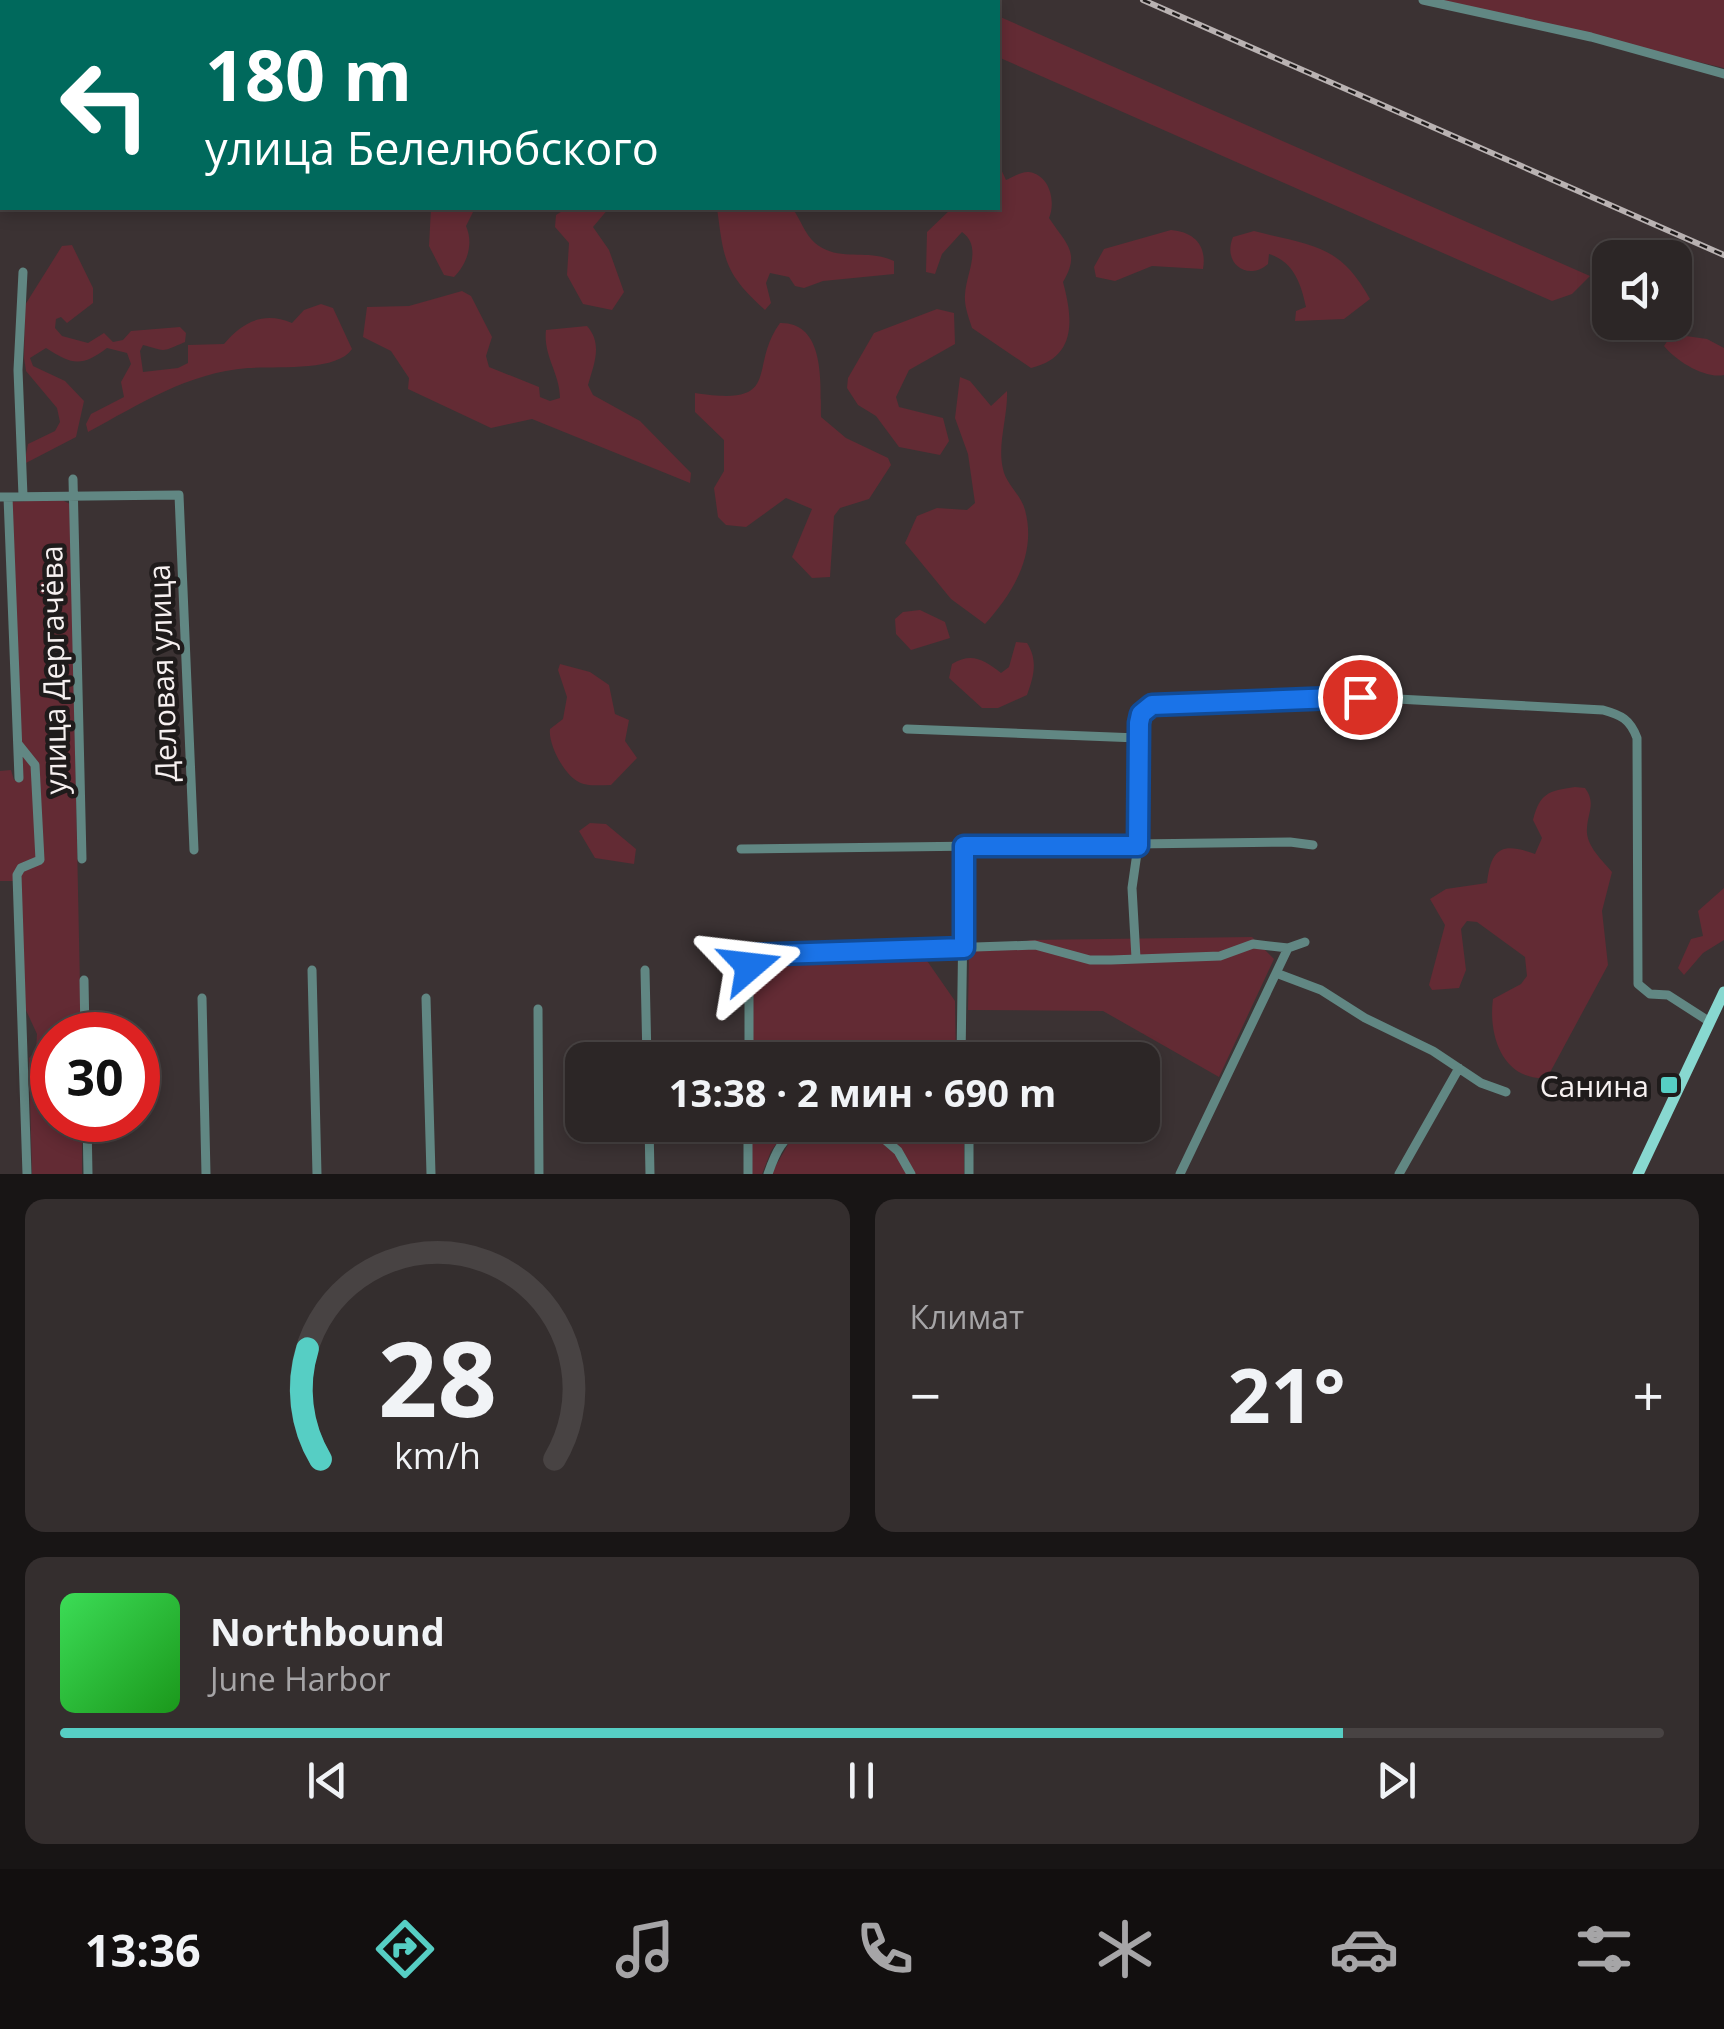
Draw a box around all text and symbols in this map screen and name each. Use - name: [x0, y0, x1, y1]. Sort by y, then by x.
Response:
- text: 180 m: [205, 26, 412, 122]
- icon: left: [40, 40, 170, 170]
- text: улица Белелюбского: [205, 117, 659, 178]
- map controls: [1592, 240, 1692, 340]
- button: sound: [1592, 240, 1692, 340]
- street label: улица Дергачёва: [30, 545, 76, 795]
- street label: Деловая улица: [138, 564, 186, 782]
- pin: [1318, 655, 1403, 740]
- icon: arrive: [1333, 670, 1388, 725]
- position arrow: [698, 914, 802, 1018]
- speed limit sign: 30: [30, 1012, 160, 1142]
- place label: Санина: [1540, 1065, 1649, 1106]
- text: 13:38 · 2 мин · 690 m: [669, 1066, 1056, 1118]
- marker: Санина: [1658, 1074, 1680, 1096]
- text: Климат: [910, 1295, 1024, 1338]
- text: 28: [378, 1306, 497, 1447]
- text: 21°: [1228, 1343, 1346, 1445]
- text: −: [910, 1357, 941, 1432]
- text: +: [1633, 1357, 1664, 1432]
- text: km/h: [394, 1431, 481, 1479]
- text: Northbound: [210, 1605, 445, 1657]
- text: June Harbor: [210, 1657, 390, 1700]
- icon: previous: [300, 1753, 355, 1808]
- icon: pause: [834, 1753, 889, 1808]
- icon: next: [1369, 1753, 1424, 1808]
- icon: directions: [370, 1914, 440, 1984]
- icon: music: [610, 1914, 680, 1984]
- icon: phone: [850, 1914, 920, 1984]
- icon: climate: [1090, 1914, 1160, 1984]
- icon: car: [1329, 1914, 1399, 1984]
- icon: filters: [1569, 1914, 1639, 1984]
- text: 13:36: [85, 1919, 201, 1980]

